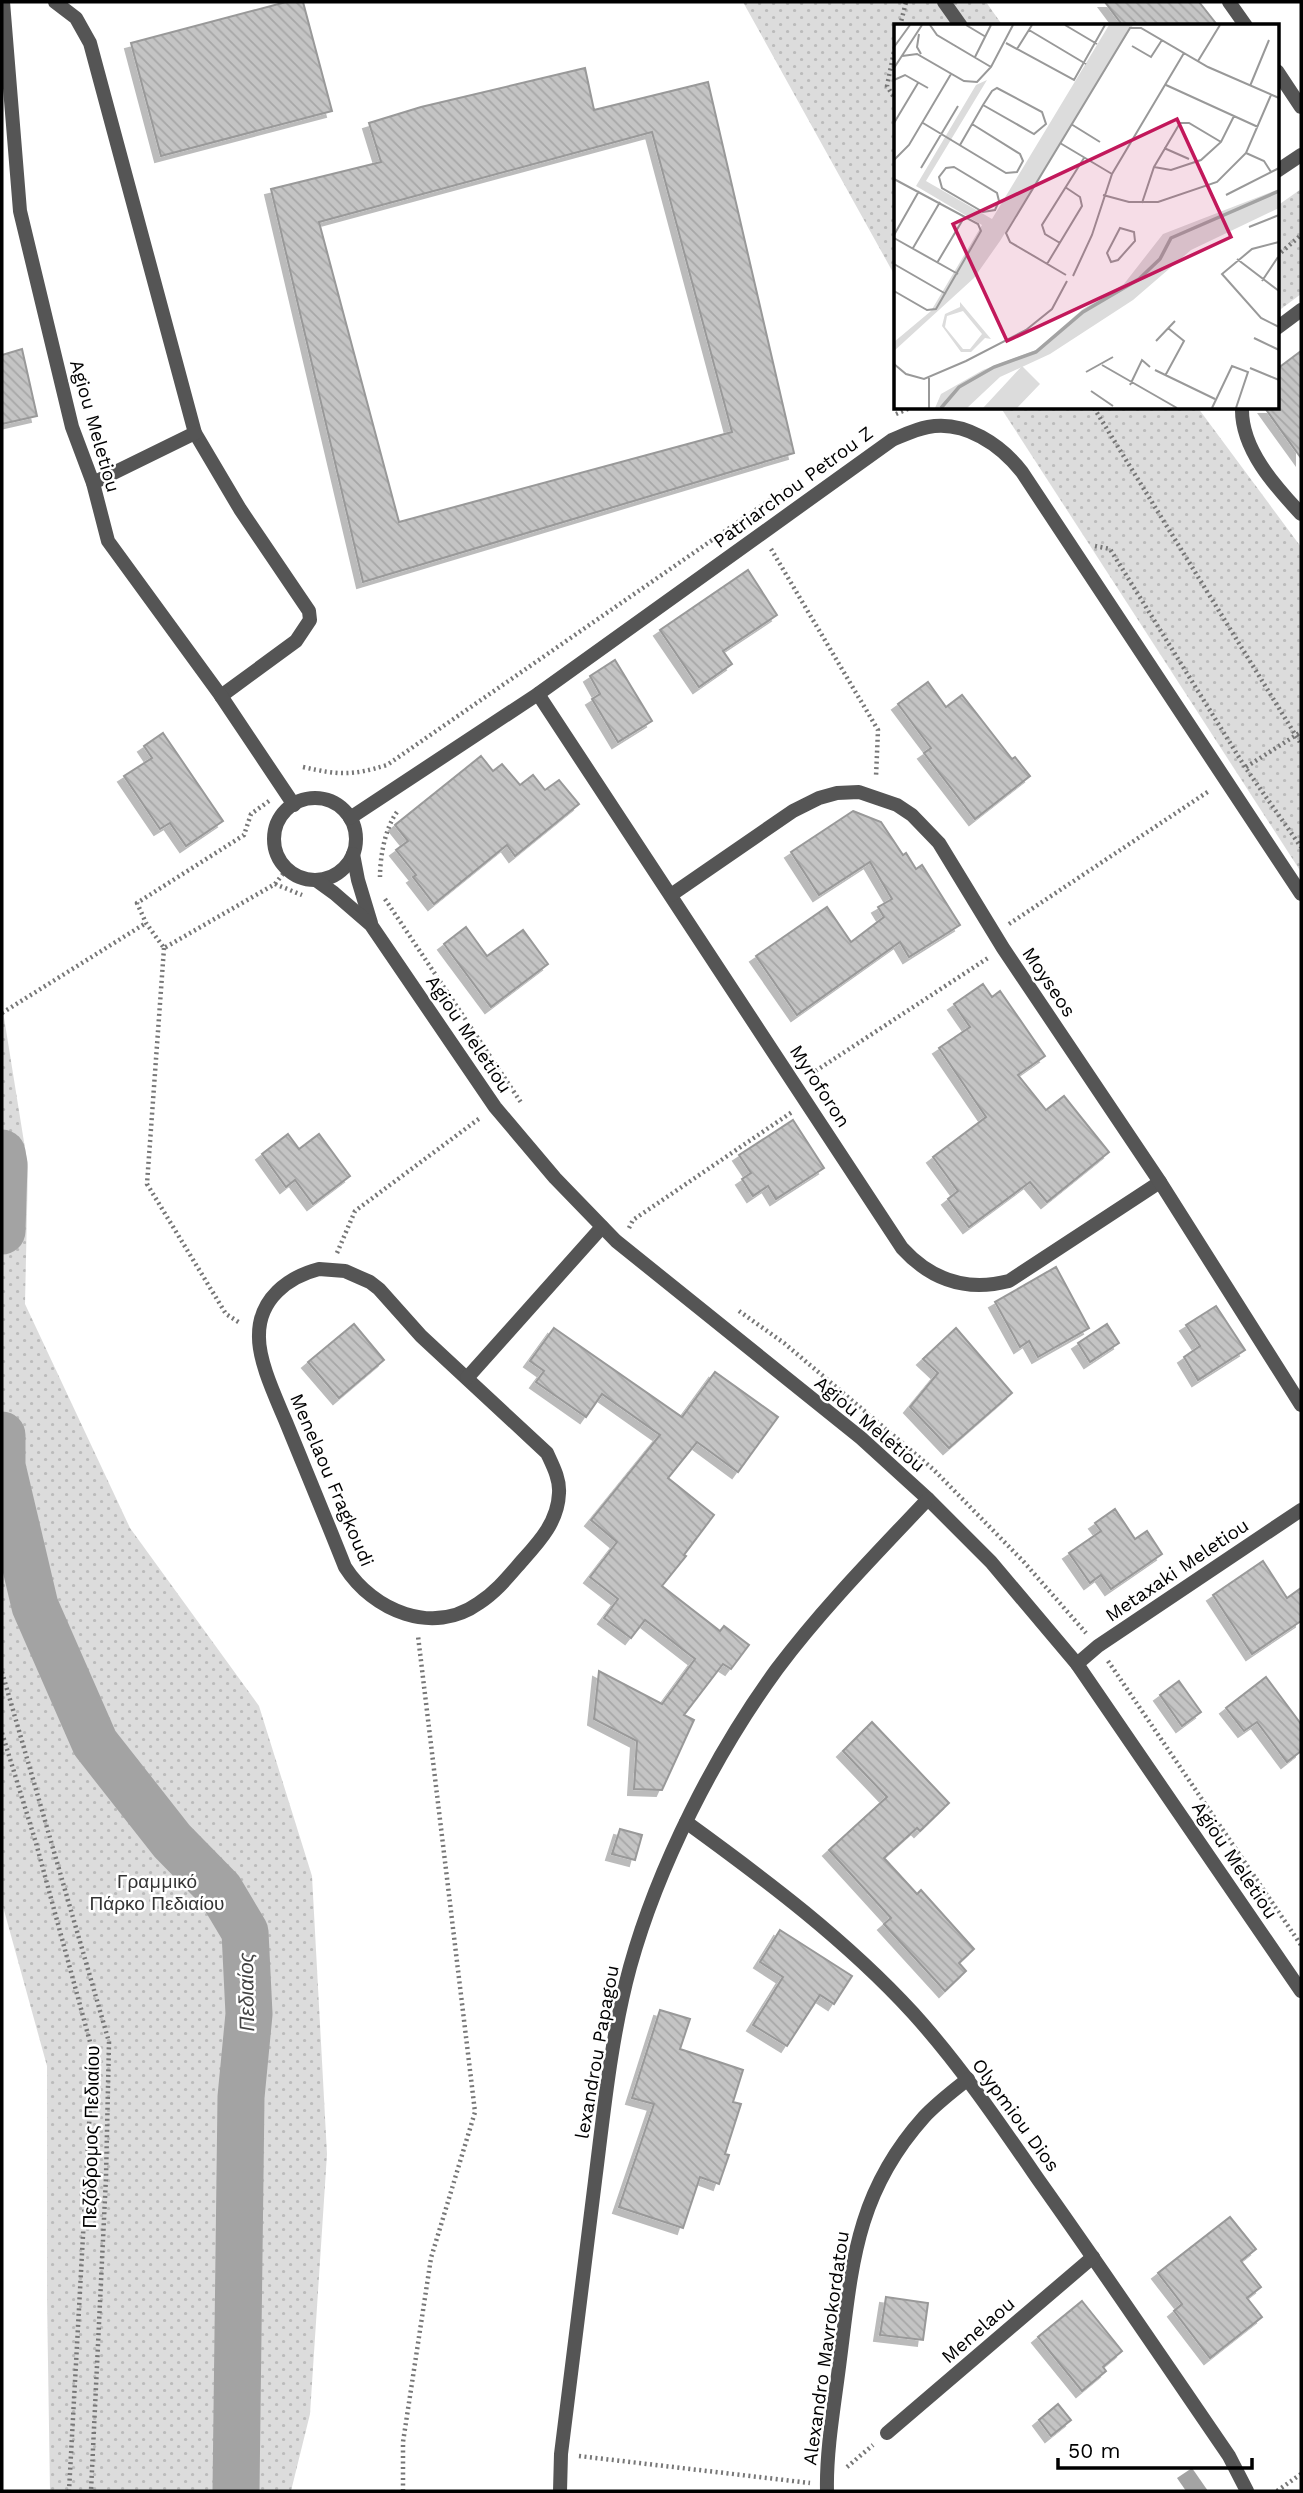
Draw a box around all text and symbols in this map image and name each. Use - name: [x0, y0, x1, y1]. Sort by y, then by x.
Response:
- inset map: [894, 24, 1278, 410]
- street label: Agiou Meletiou: [65, 357, 125, 495]
- street label: Patriarchou Petrou Z: [709, 421, 877, 553]
- street label: Moyseos: [1017, 943, 1081, 1021]
- street label: Agiou Meletiou: [421, 971, 517, 1097]
- street label: Myroforon: [785, 1040, 855, 1132]
- street label: Agiou Meletiou: [810, 1371, 930, 1477]
- street label: Menelaou Fragkoudi: [285, 1390, 379, 1570]
- street label: Metaxaki Meletiou: [1101, 1513, 1253, 1627]
- street label: Agiou Meletiou: [1187, 1797, 1283, 1923]
- park label: Γραμμικό Πάρκο Πεδιαίου: [90, 1870, 224, 1915]
- water label: Πεδιαίος: [233, 1951, 259, 2032]
- street label: lexandrou Papagou: [570, 1963, 624, 2141]
- street label: Πεζόδρομος Πεδιαίου: [78, 2045, 104, 2229]
- street label: Olypmiou Dios: [967, 2054, 1065, 2176]
- street label: Alexandro Mavrokordatou: [798, 2229, 854, 2467]
- street label: Menelaou: [937, 2292, 1019, 2368]
- scale bar: [1058, 2426, 1252, 2470]
- text: 50 m: [1068, 2438, 1120, 2463]

